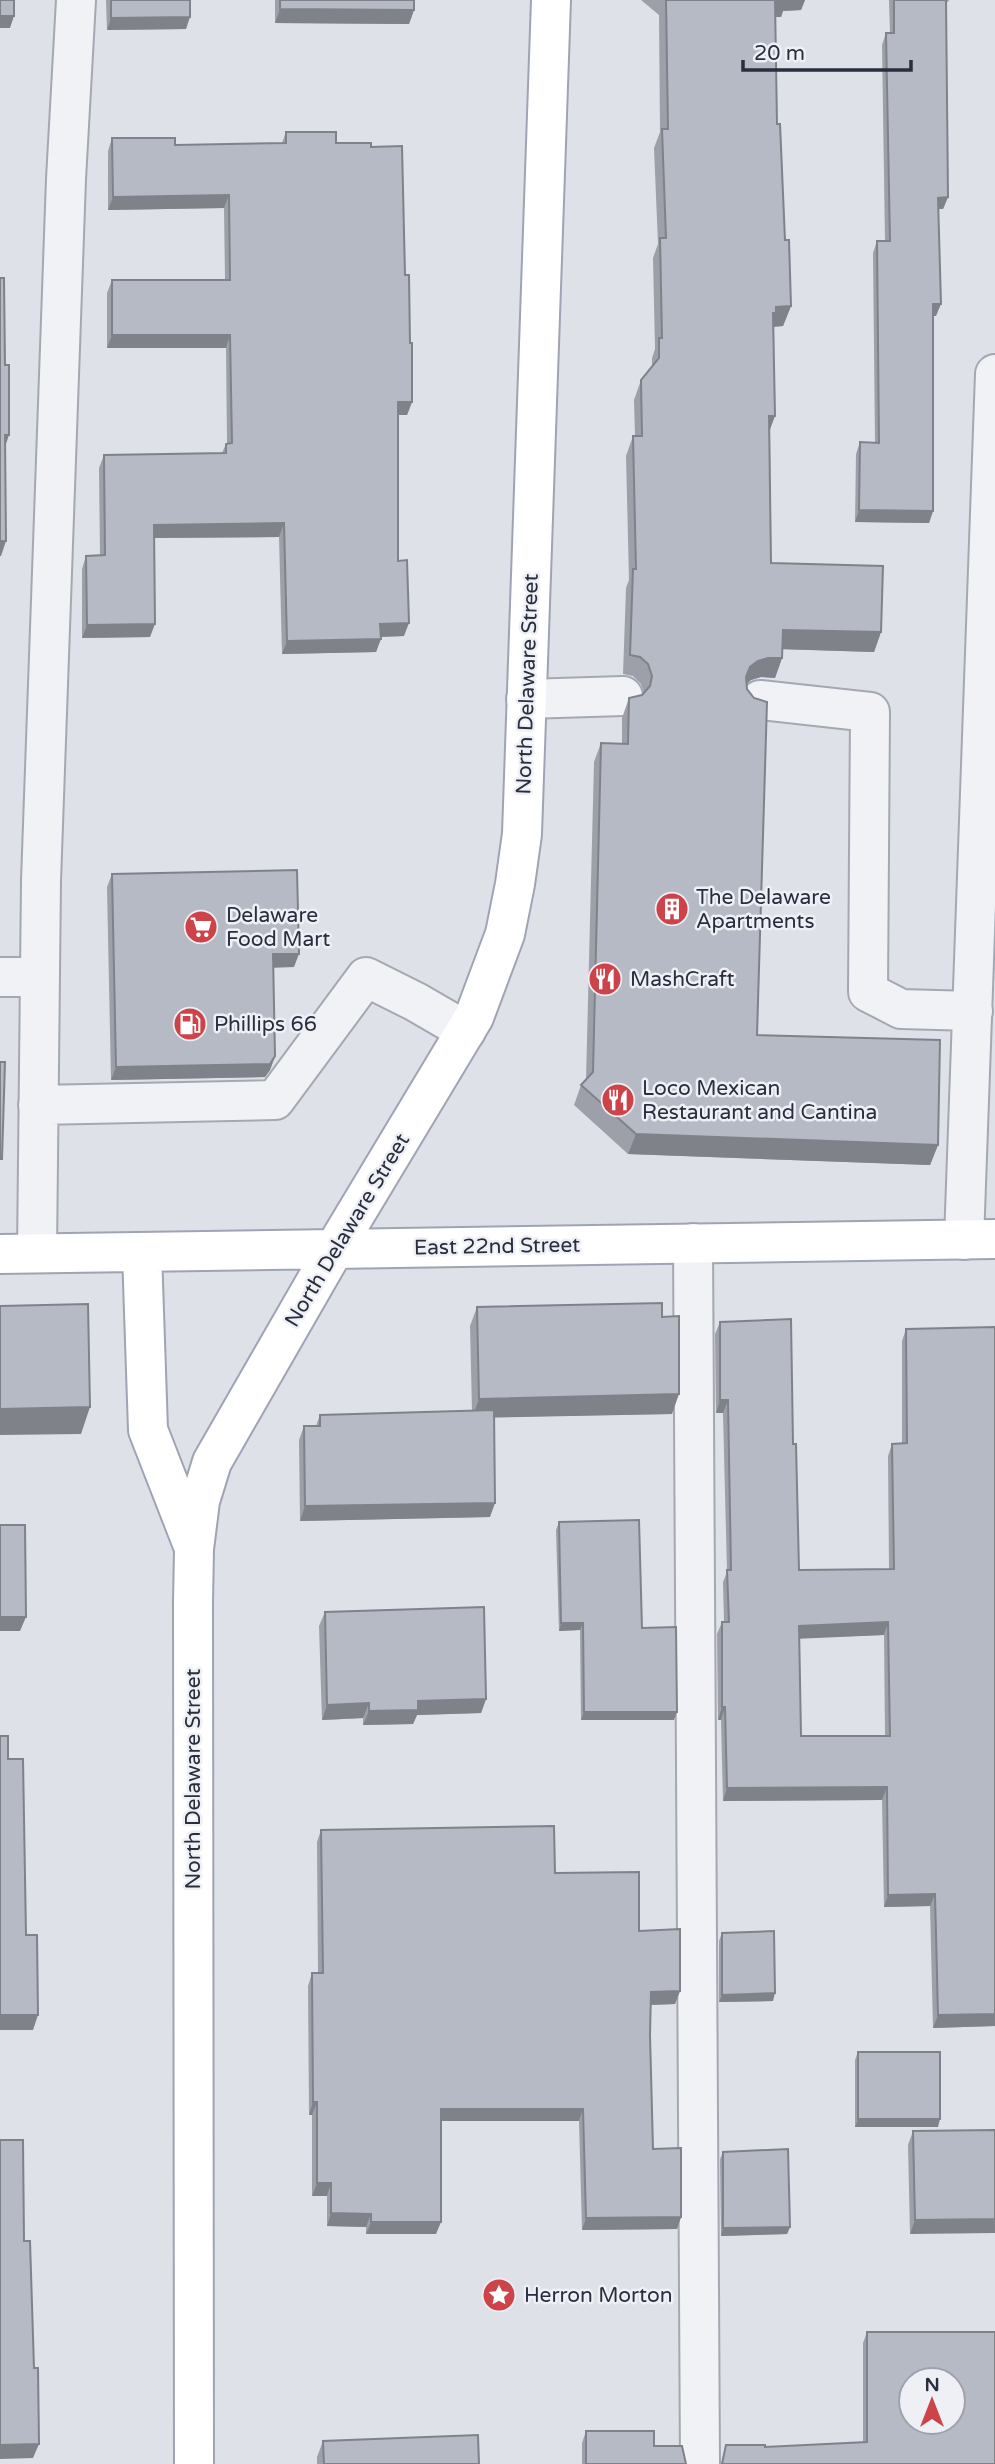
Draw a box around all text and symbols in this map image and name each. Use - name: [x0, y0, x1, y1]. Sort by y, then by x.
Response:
- scale bar: [743, 28, 911, 72]
- text: 20 m: [754, 41, 805, 66]
- street label: North Delaware Street: [511, 573, 544, 795]
- place label: The Delaware Apartments: [696, 885, 831, 934]
- building icon: The Delaware Apartments: [653, 890, 691, 928]
- place label: Delaware Food Mart: [226, 903, 330, 952]
- supermarket icon: Delaware Food Mart: [182, 908, 220, 946]
- restaurant icon: MashCraft: [586, 960, 624, 998]
- place label: MashCraft: [630, 967, 735, 992]
- fuel station icon: Phillips 66: [171, 1005, 209, 1043]
- place label: Phillips 66: [214, 1012, 317, 1037]
- place label: Loco Mexican Restaurant and Cantina: [642, 1076, 877, 1125]
- restaurant icon: Loco Mexican Restaurant and Cantina: [599, 1081, 637, 1119]
- street label: North Delaware Street: [280, 1129, 415, 1331]
- street label: East 22nd Street: [414, 1233, 580, 1260]
- street label: North Delaware Street: [181, 1668, 206, 1890]
- place icon: Herron Morton: [480, 2276, 518, 2314]
- place label: Herron Morton: [524, 2283, 672, 2308]
- north arrow: [897, 2366, 967, 2436]
- text: N: [924, 2374, 940, 2396]

